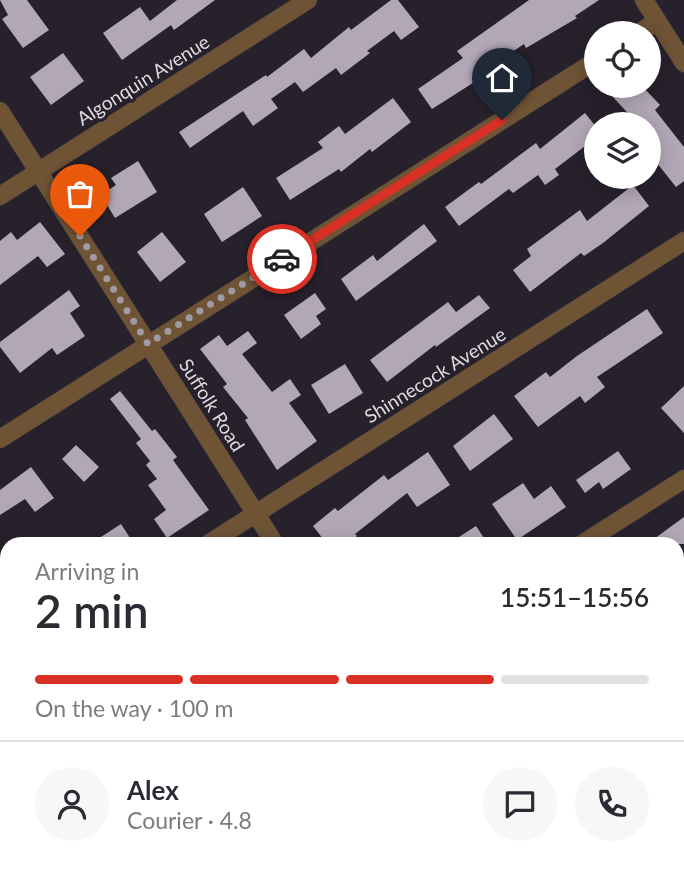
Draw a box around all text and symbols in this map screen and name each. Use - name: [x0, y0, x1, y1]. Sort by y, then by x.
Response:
- map controls: [584, 21, 661, 189]
- button: locate: [584, 21, 661, 98]
- street label: Algonquin Avenue: [72, 30, 213, 130]
- pin: [472, 48, 532, 120]
- icon: home: [483, 59, 521, 97]
- button: layers: [584, 112, 661, 189]
- pin: [50, 164, 110, 236]
- icon: bag: [61, 175, 99, 213]
- courier: [247, 224, 317, 294]
- icon: car: [263, 240, 301, 278]
- street label: Shinnecock Avenue: [360, 322, 510, 427]
- street label: Suffolk Road: [175, 354, 250, 455]
- text: Arriving in: [35, 557, 139, 585]
- text: 15:51–15:56: [500, 581, 649, 613]
- text: 2 min: [35, 583, 149, 638]
- text: On the way · 100 m: [35, 694, 234, 722]
- button: person: [35, 767, 109, 841]
- button: chat: [483, 767, 557, 841]
- button: phone: [575, 767, 649, 841]
- text: Alex: [127, 774, 179, 806]
- text: Courier · 4.8: [127, 806, 252, 834]

